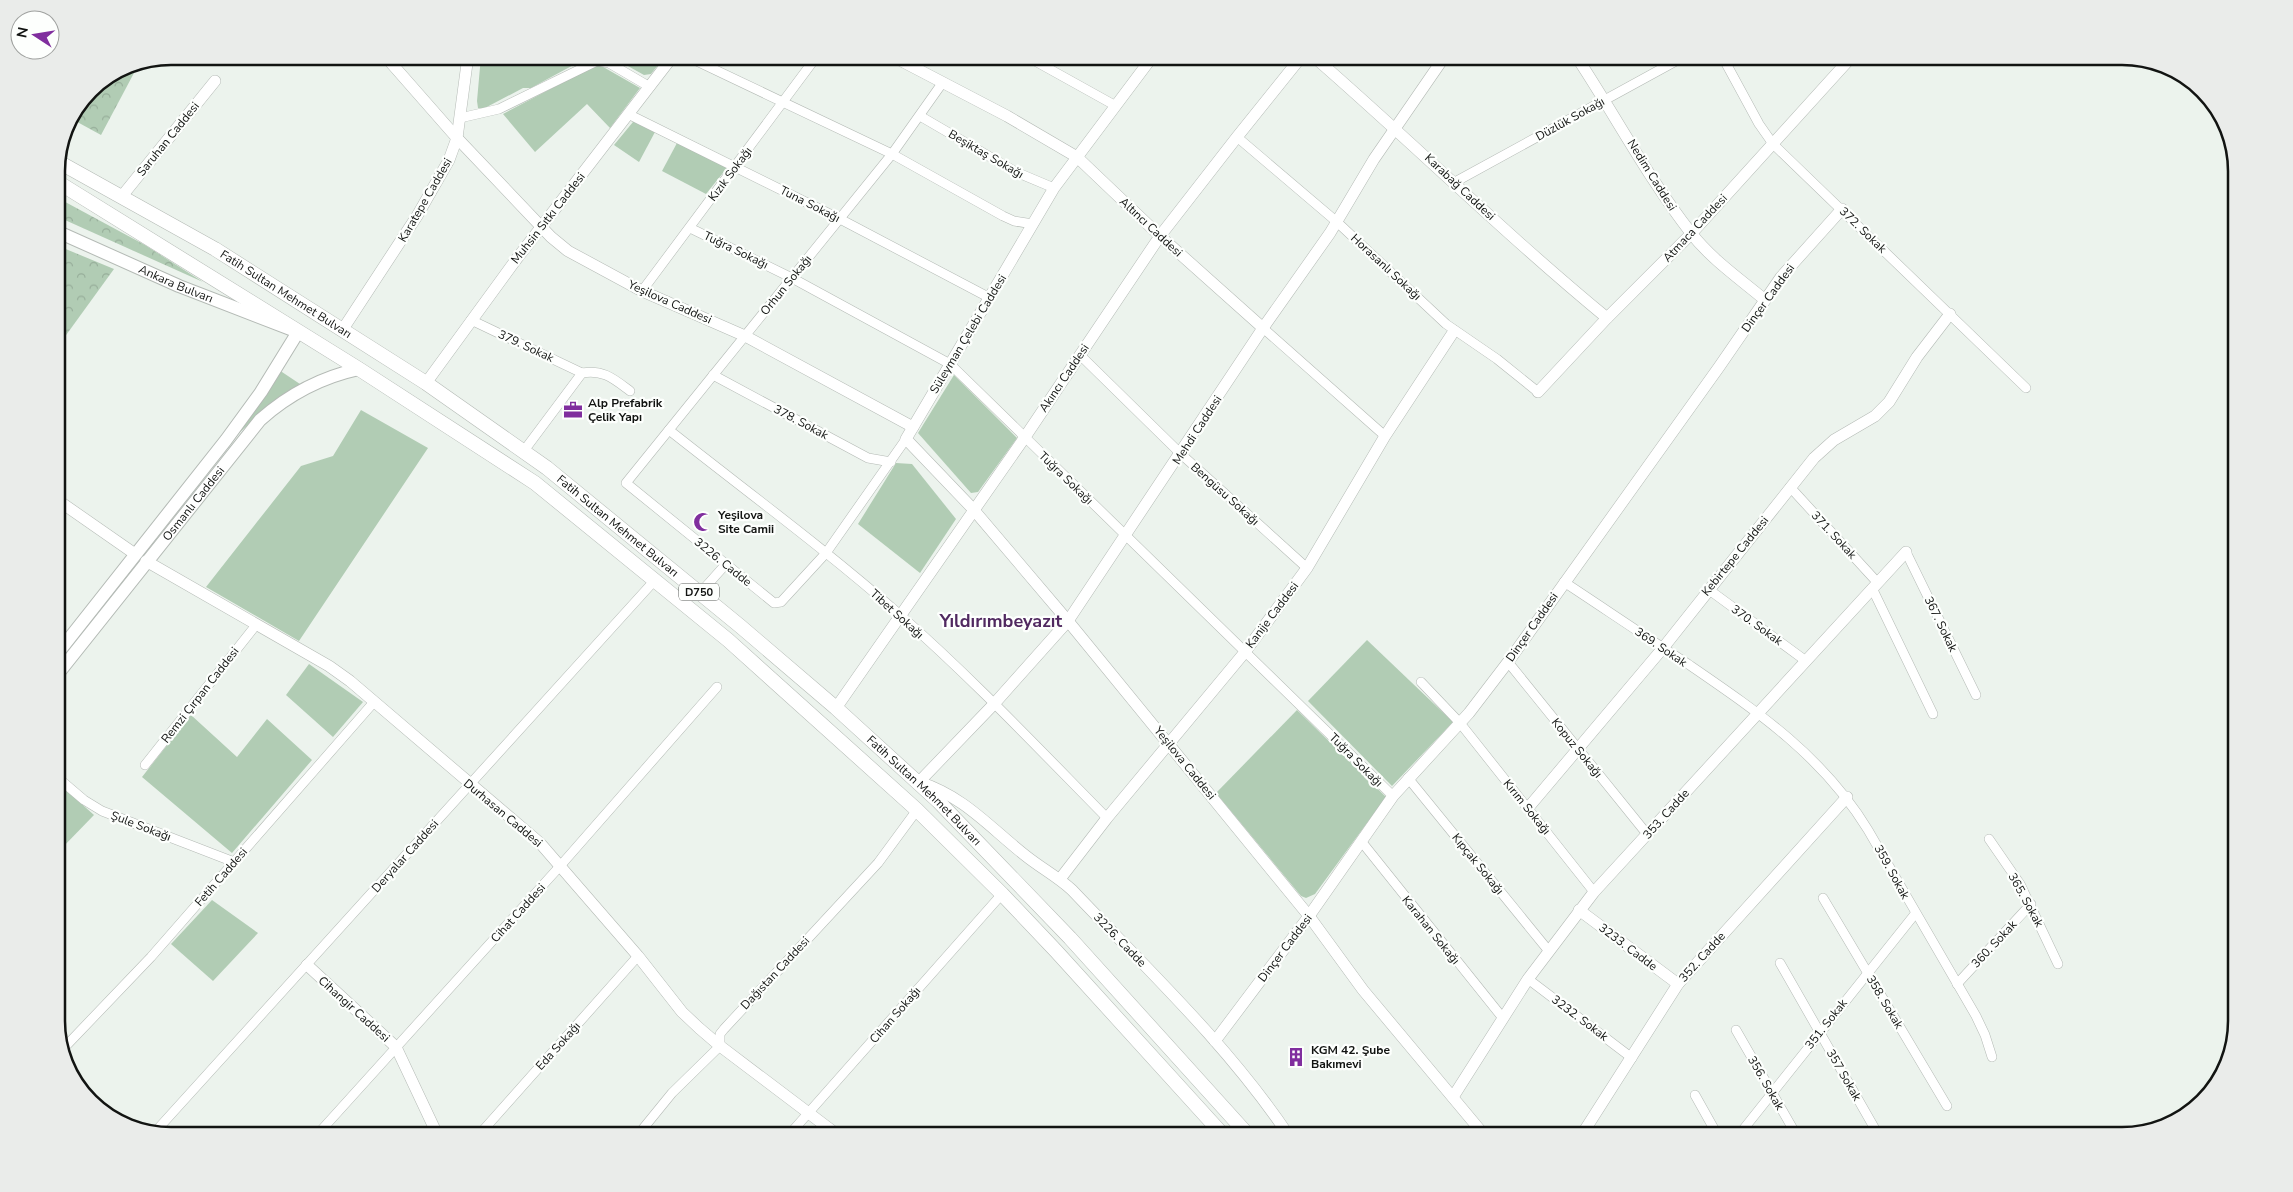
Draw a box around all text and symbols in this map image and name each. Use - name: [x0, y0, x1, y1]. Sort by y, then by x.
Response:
- north arrow: [10, 10, 60, 60]
- text: N: [12, 25, 33, 40]
- street label: Düzlük Sokağı: [1533, 93, 1607, 145]
- street label: Saruhan Caddesi: [133, 99, 203, 179]
- street label: Beşiktaş Sokağı: [945, 126, 1027, 182]
- street label: Nedim Caddesi: [1624, 136, 1680, 214]
- street label: Kızık Sokağı: [704, 144, 756, 204]
- street label: Karabağ Caddesi: [1421, 150, 1499, 224]
- street label: Karatepe Caddesi: [394, 155, 456, 245]
- street label: Muhsin Sıtkı Caddesi: [507, 169, 589, 267]
- street label: Tuna Sokağı: [777, 182, 843, 226]
- street label: Atmaca Caddesi: [1659, 191, 1731, 265]
- street label: Altıncı Caddesi: [1116, 194, 1186, 260]
- street label: 372. Sokak: [1836, 203, 1891, 257]
- street label: Tuğra Sokağı: [701, 227, 771, 273]
- street label: Horasanlı Sokağı: [1347, 230, 1425, 304]
- street label: Fatih Sultan Mehmet Bulvarı: [217, 246, 355, 342]
- street label: Orhun Sokağı: [757, 252, 815, 318]
- street label: Ankara Bulvarı: [136, 261, 215, 306]
- street label: Dinçer Caddesi: [1738, 261, 1798, 335]
- street label: Süleyman Çelebi Caddesi: [926, 271, 1010, 397]
- street label: Yeşilova Caddesi: [625, 276, 714, 328]
- street label: 379. Sokak: [496, 326, 557, 366]
- street label: Akıncı Caddesi: [1035, 341, 1093, 415]
- street label: Mehdi Caddesi: [1169, 392, 1225, 468]
- place label: Alp Prefabrik Çelik Yapı: [588, 395, 663, 425]
- office icon: Alp Prefabrik Çelik Yapı: [562, 399, 584, 421]
- street label: 378. Sokak: [771, 401, 832, 444]
- street label: Tuğra Sokağı: [1035, 448, 1097, 508]
- street label: Bengüsu Sokağı: [1187, 459, 1263, 529]
- street label: Osmanlı Caddesi: [159, 463, 228, 544]
- street label: Fatih Sultan Mehmet Bulvarı: [553, 471, 682, 580]
- place label: Yeşilova Site Camii: [717, 507, 774, 537]
- street label: 371. Sokak: [1808, 508, 1861, 563]
- mosque icon: Yeşilova Site Camii: [692, 511, 714, 533]
- street label: Kebirtepe Caddesi: [1698, 513, 1772, 599]
- street label: 3226. Cadde: [691, 534, 755, 590]
- street label: Kanije Caddesi: [1242, 579, 1302, 651]
- road number: D750: [679, 584, 719, 600]
- street label: Tibet Sokağı: [867, 586, 927, 642]
- street label: Dinçer Caddesi: [1502, 589, 1562, 665]
- street label: 367. Sokak: [1921, 594, 1962, 655]
- street label: 370. Sokak: [1728, 601, 1787, 650]
- district label: Yıldırımbeyazıt: [939, 609, 1062, 633]
- street label: 369. Sokak: [1632, 624, 1691, 671]
- street label: Remzi Çırpan Caddesi: [158, 644, 242, 746]
- street label: Kopuz Sokağı: [1548, 715, 1606, 781]
- street label: Yeşilova Caddesi: [1150, 722, 1220, 803]
- street label: Tuğra Sokağı: [1326, 730, 1386, 790]
- street label: Fatih Sultan Mehmet Bulvarı: [863, 732, 985, 849]
- street label: Durhasan Caddesi: [460, 775, 546, 851]
- street label: Kırım Sokağı: [1500, 776, 1554, 838]
- street label: 353. Cadde: [1639, 786, 1693, 842]
- street label: Şule Sokağı: [109, 807, 173, 845]
- street label: Deryalar Caddesi: [368, 816, 442, 896]
- street label: Kıpçak Sokağı: [1448, 830, 1508, 898]
- street label: 359. Sokak: [1871, 842, 1914, 903]
- street label: Fetih Caddesi: [191, 844, 251, 910]
- street label: 365. Sokak: [2005, 870, 2048, 931]
- street label: Cihat Caddesi: [487, 880, 549, 946]
- street label: Karahan Sokağı: [1398, 892, 1464, 968]
- street label: 3226. Cadde: [1090, 910, 1150, 970]
- street label: Dinçer Caddesi: [1254, 911, 1316, 985]
- street label: 360. Sokak: [1968, 916, 2021, 971]
- street label: 3233. Cadde: [1596, 920, 1660, 974]
- street label: 352. Cadde: [1675, 929, 1729, 985]
- street label: Dağıstan Caddesi: [737, 933, 813, 1013]
- street label: 358. Sokak: [1863, 972, 1908, 1033]
- street label: Cihangir Caddesi: [315, 973, 393, 1045]
- street label: Cihan Sokağı: [866, 983, 924, 1047]
- street label: 3232. Sokak: [1548, 991, 1612, 1045]
- street label: 351. Sokak: [1801, 995, 1851, 1052]
- street label: Eda Sokağı: [532, 1019, 584, 1073]
- place label: KGM 42. Şube Bakımevi: [1311, 1042, 1390, 1072]
- building icon: KGM 42. Şube Bakımevi: [1285, 1046, 1307, 1068]
- street label: 357 Sokak: [1823, 1046, 1866, 1105]
- street label: 356. Sokak: [1744, 1053, 1788, 1114]

